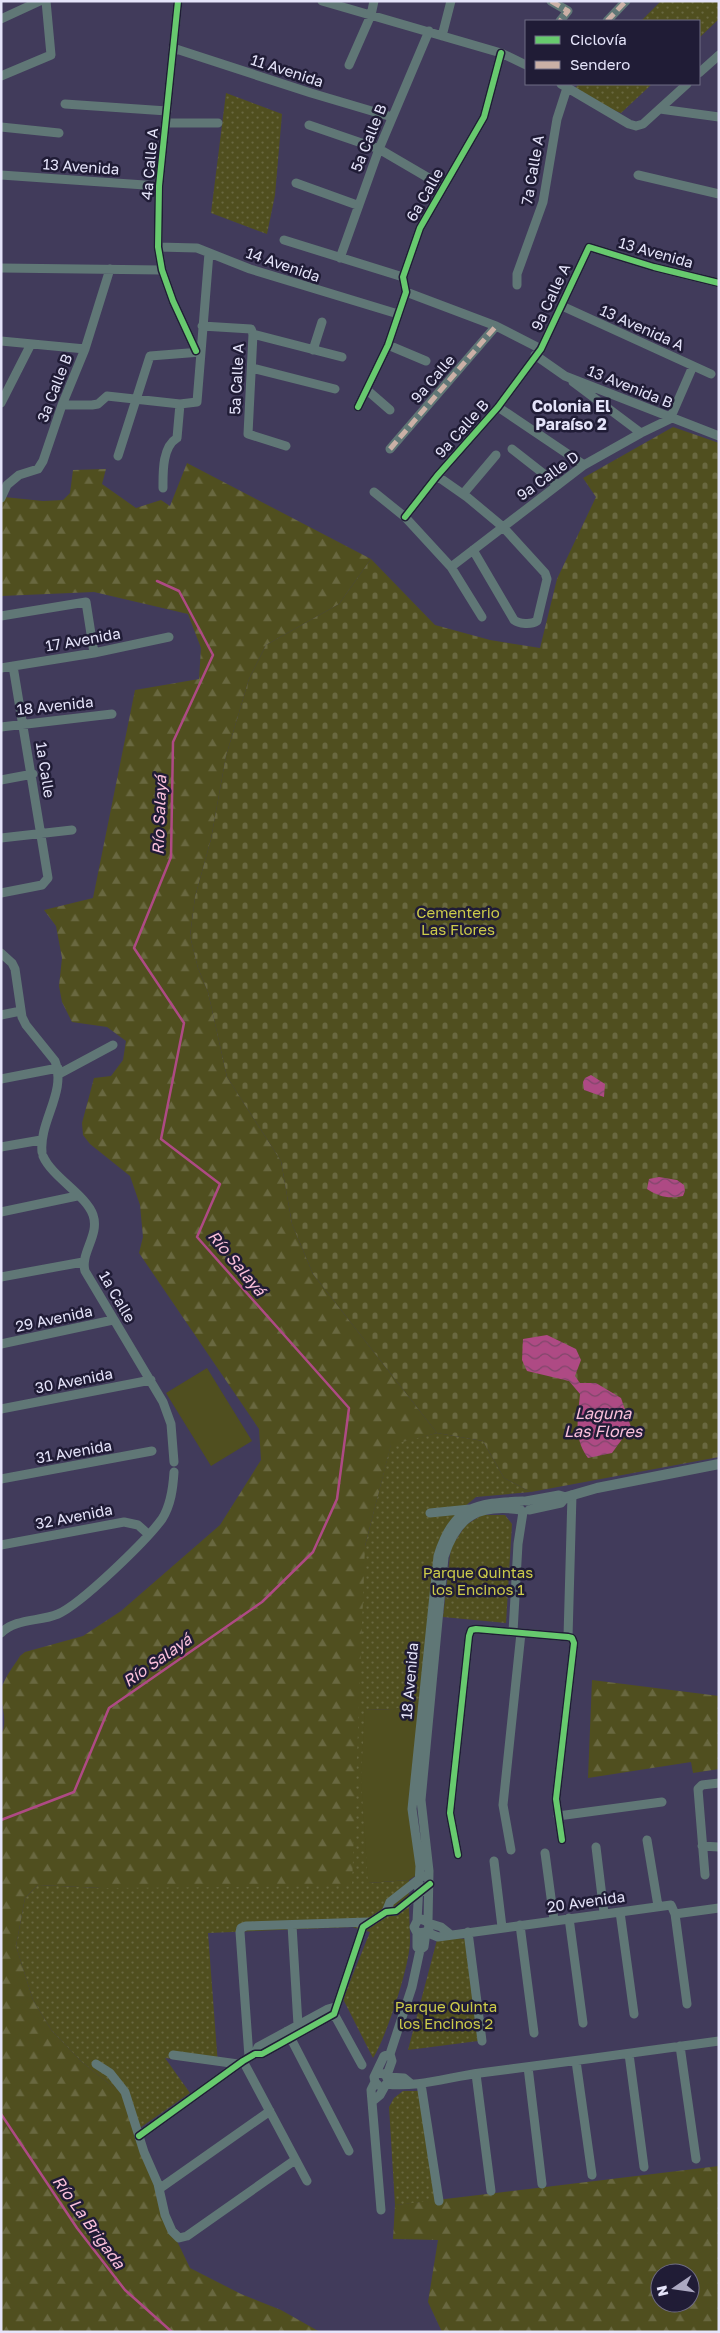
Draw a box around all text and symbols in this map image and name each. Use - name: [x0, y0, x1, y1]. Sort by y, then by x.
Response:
- legend: [525, 20, 700, 85]
- text: Ciclovía: [570, 30, 627, 48]
- street label: 11 Avenida: [249, 50, 326, 90]
- text: Sendero: [570, 55, 630, 73]
- street label: 5a Calle B: [346, 101, 390, 174]
- street label: 4a Calle A: [137, 127, 161, 201]
- street label: 7a Calle A: [517, 133, 547, 206]
- street label: 13 Avenida: [42, 154, 120, 178]
- street label: 6a Calle: [402, 165, 447, 224]
- street label: 13 Avenida: [617, 233, 696, 271]
- street label: 14 Avenida: [244, 243, 323, 285]
- street label: 9a Calle A: [527, 260, 573, 333]
- street label: 13 Avenida A: [597, 300, 687, 354]
- street label: 5a Calle A: [225, 343, 247, 415]
- street label: 9a Calle: [406, 350, 458, 406]
- street label: 3a Calle B: [33, 351, 75, 424]
- street label: 13 Avenida B: [585, 361, 676, 411]
- street label: 9a Calle B: [431, 396, 492, 461]
- district label: Colonia El Paraíso 2: [532, 396, 611, 434]
- street label: 9a Calle D: [513, 447, 582, 504]
- street label: 17 Avenida: [44, 624, 122, 654]
- street label: 18 Avenida: [16, 692, 94, 718]
- street label: 1a Calle: [33, 741, 59, 799]
- water label: Río Salayá: [148, 773, 170, 855]
- park label: Cementerio Las Flores: [416, 903, 500, 938]
- water label: Río Salayá: [204, 1226, 271, 1301]
- street label: 1a Calle: [96, 1268, 140, 1326]
- street label: 29 Avenida: [14, 1301, 94, 1335]
- street label: 30 Avenida: [33, 1364, 114, 1396]
- water label: Laguna Las Flores: [564, 1403, 644, 1441]
- street label: 31 Avenida: [34, 1435, 113, 1467]
- street label: 32 Avenida: [34, 1500, 114, 1532]
- park label: Parque Quintas los Encinos 1: [423, 1563, 533, 1598]
- water label: Río Salayá: [119, 1628, 197, 1691]
- street label: 18 Avenida: [397, 1642, 421, 1720]
- street label: 20 Avenida: [546, 1887, 626, 1915]
- park label: Parque Quinta los Encinos 2: [395, 1997, 497, 2032]
- water label: Río La Brigada: [49, 2172, 130, 2273]
- north arrow: [650, 2263, 700, 2313]
- text: N: [652, 2284, 671, 2298]

